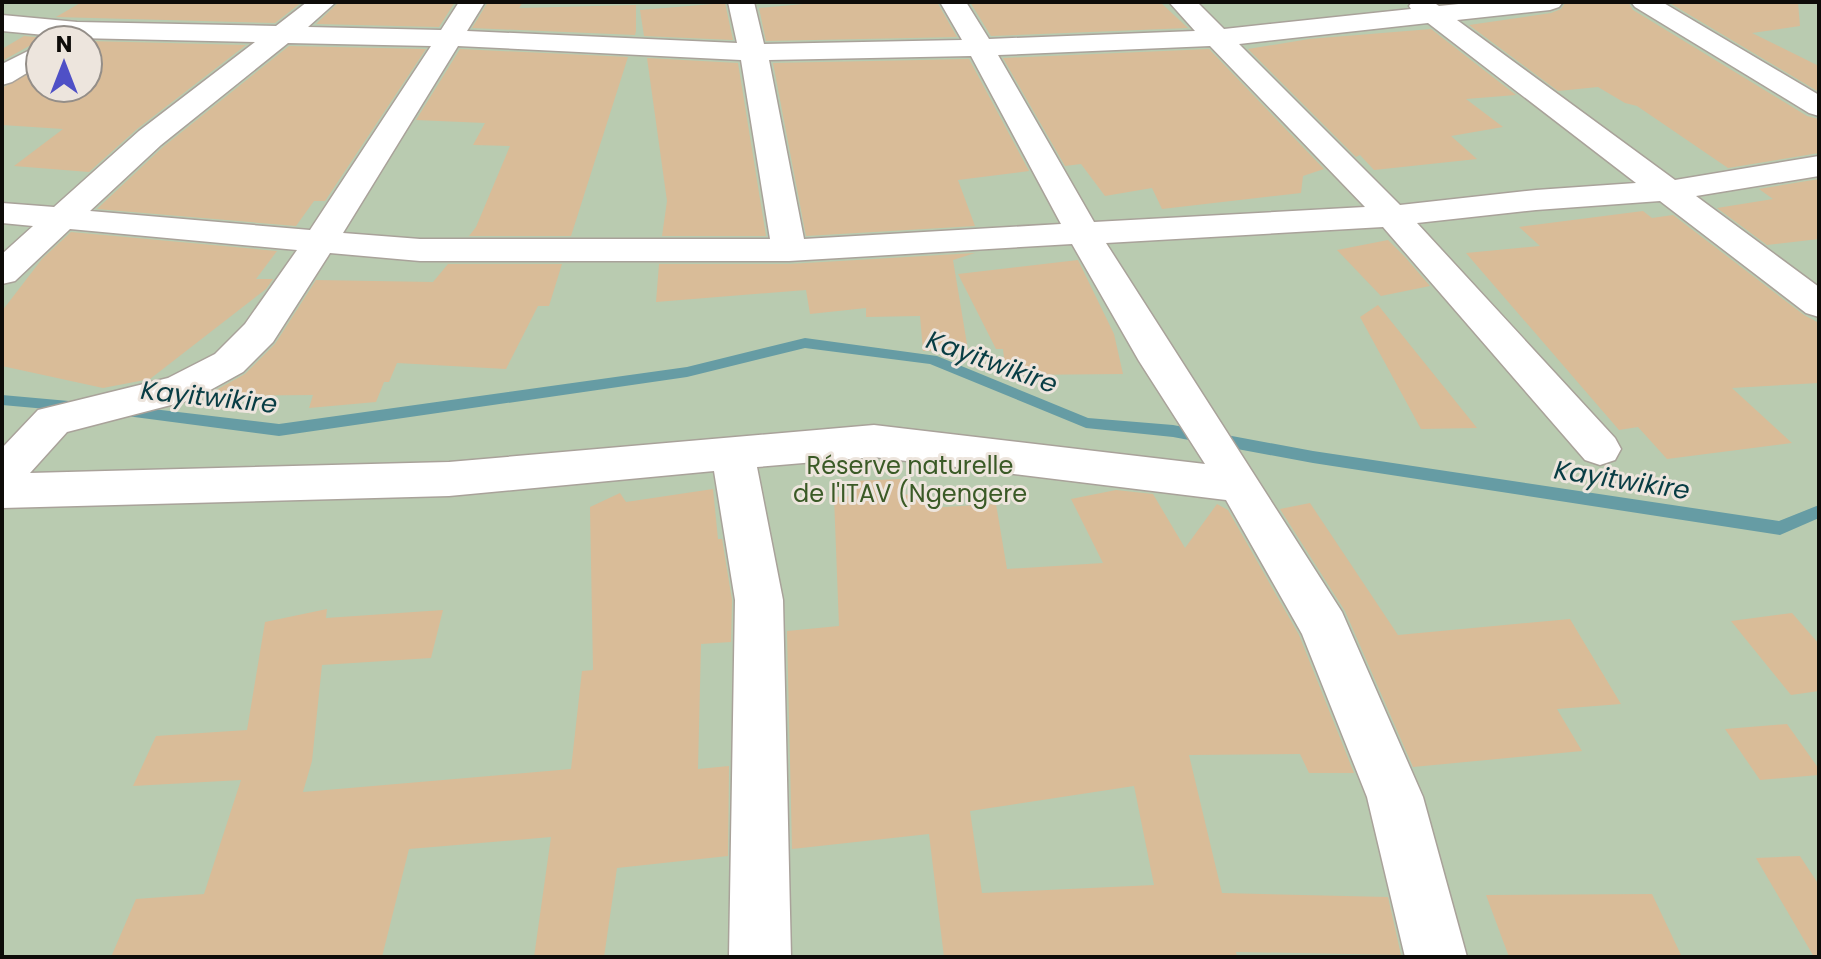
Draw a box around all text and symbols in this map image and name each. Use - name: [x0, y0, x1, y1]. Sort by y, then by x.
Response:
- north arrow: [24, 24, 104, 104]
- text: N: [56, 29, 72, 60]
- water label: Kayitwikire: [921, 322, 1063, 402]
- water label: Kayitwikire: [139, 372, 279, 422]
- park label: Réserve naturelle de l'ITAV (Ngengere: [793, 449, 1027, 510]
- water label: Kayitwikire: [1552, 452, 1692, 508]

